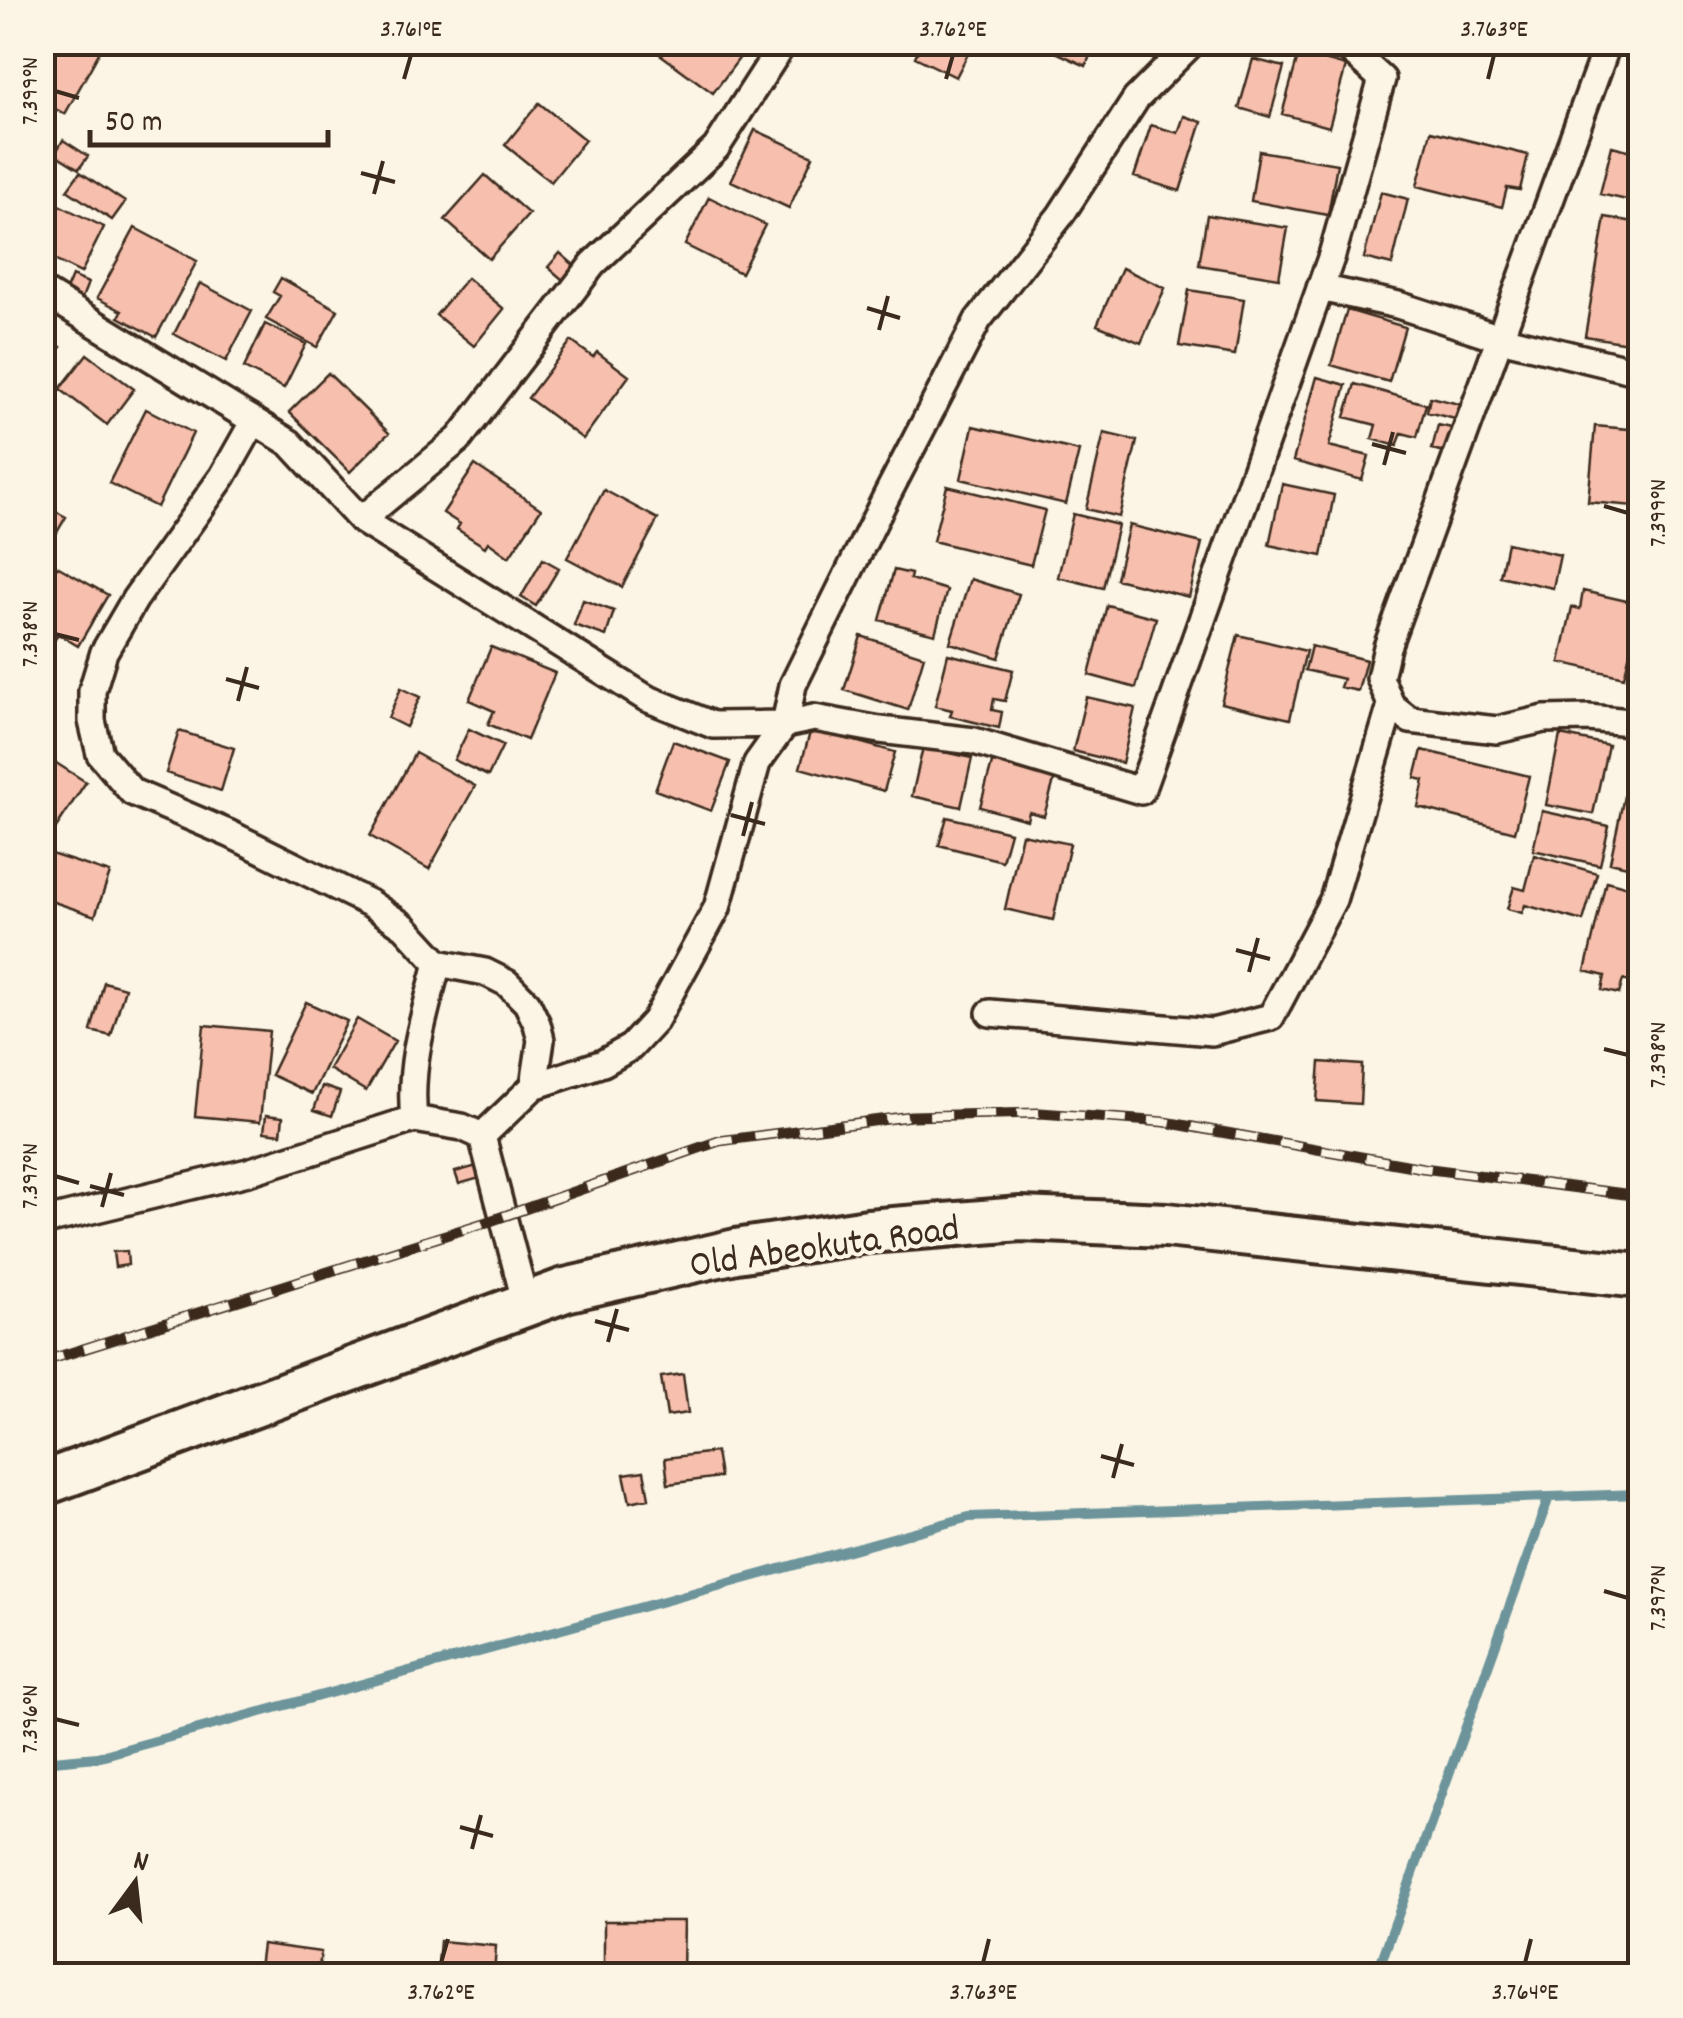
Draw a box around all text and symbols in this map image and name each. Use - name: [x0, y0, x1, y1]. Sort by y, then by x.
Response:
- text: 3.761°E: [380, 13, 443, 49]
- text: 3.762°E: [919, 13, 987, 49]
- text: 3.763°E: [1460, 13, 1528, 49]
- text: 7.399°N: [14, 57, 50, 125]
- scale bar: [90, 85, 328, 147]
- text: 50 m: [105, 103, 163, 146]
- text: 7.399°N: [1642, 479, 1678, 547]
- text: 7.398°N: [14, 601, 50, 667]
- text: 7.398°N: [1642, 1022, 1678, 1088]
- text: 7.397°N: [14, 1143, 50, 1209]
- street label: Old Abeokuta Road: [686, 1203, 963, 1296]
- text: 7.397°N: [1642, 1565, 1678, 1631]
- text: 7.396°N: [14, 1685, 50, 1753]
- north arrow: [85, 1833, 185, 1933]
- text: N: [128, 1843, 152, 1885]
- text: 3.762°E: [407, 1976, 475, 2012]
- text: 3.763°E: [949, 1976, 1017, 2012]
- text: 3.764°E: [1492, 1976, 1559, 2012]

